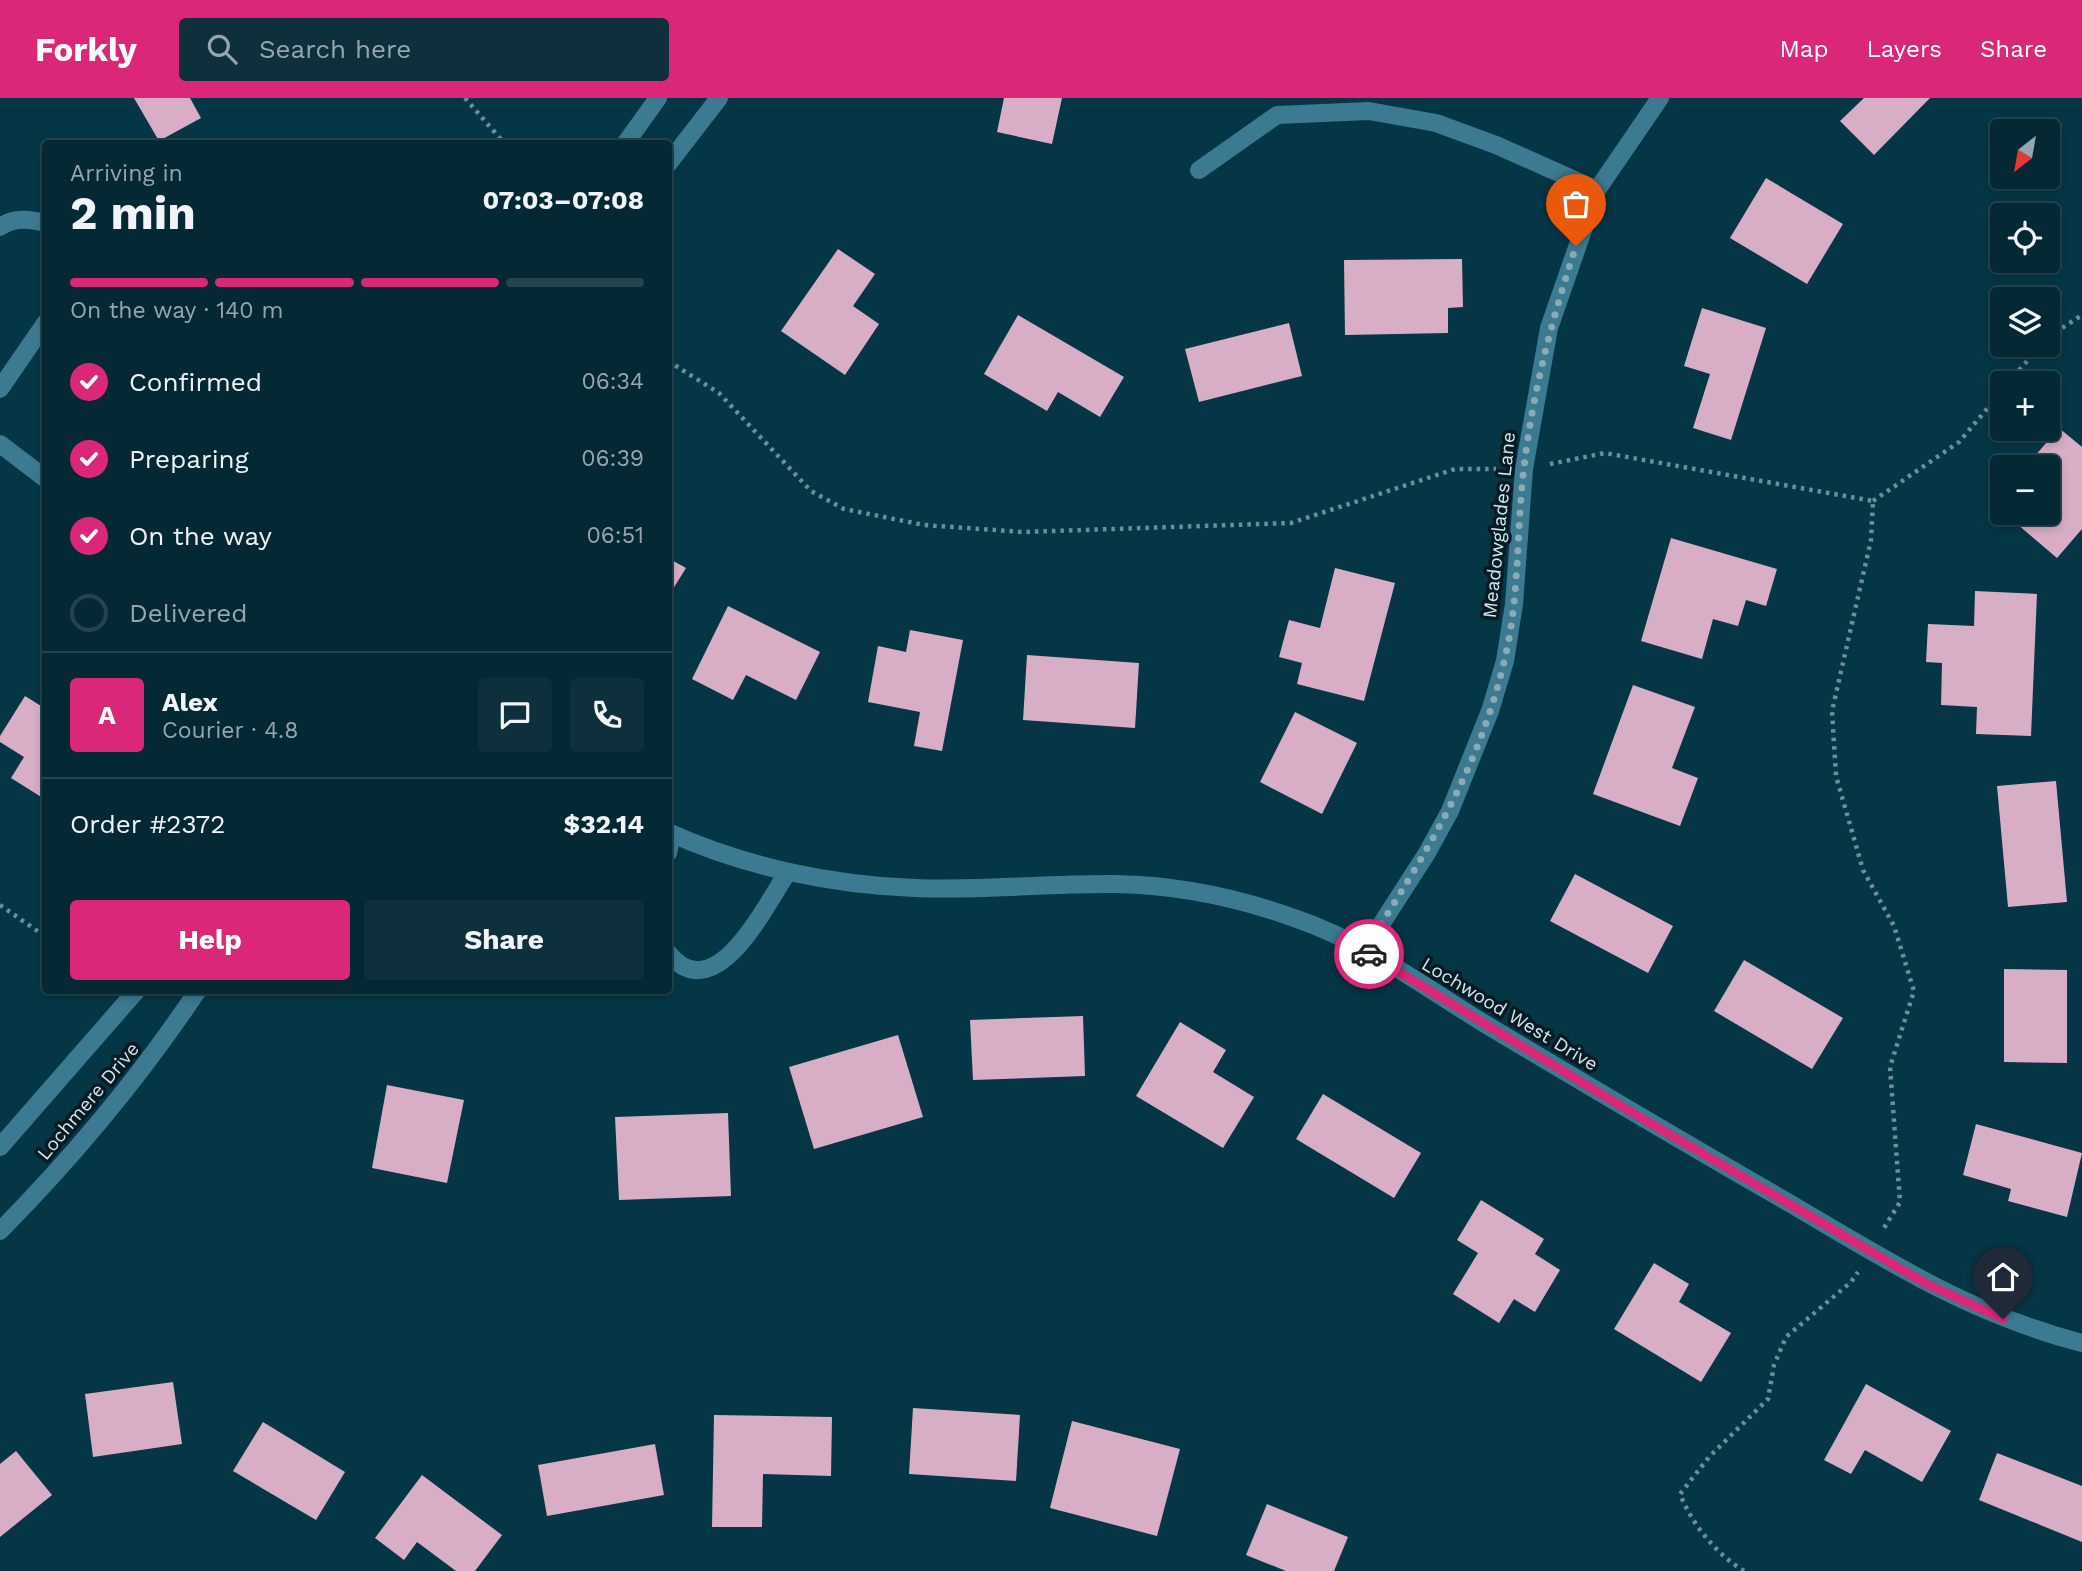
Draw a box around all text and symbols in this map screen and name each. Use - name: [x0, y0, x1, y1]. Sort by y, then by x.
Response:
- search box: [179, 18, 669, 81]
- text: Forkly: [35, 30, 137, 69]
- icon: search: [203, 30, 241, 68]
- text: Search here: [259, 34, 411, 64]
- text: Map: [1780, 35, 1828, 63]
- text: Layers: [1866, 35, 1942, 63]
- text: Share: [1980, 35, 2047, 63]
- north arrow: [1990, 119, 2060, 189]
- map controls: [1990, 119, 2060, 525]
- text: Arriving in: [70, 160, 183, 187]
- pin: [1546, 174, 1606, 246]
- text: 07:03–07:08: [482, 185, 644, 215]
- icon: bag: [1557, 185, 1595, 223]
- text: 2 min: [70, 186, 196, 240]
- button: locate: [1990, 203, 2060, 273]
- button: layers: [1990, 287, 2060, 357]
- text: On the way · 140 m: [70, 297, 283, 324]
- icon: check: [70, 363, 108, 401]
- text: Confirmed: [129, 367, 262, 397]
- text: 06:34: [581, 368, 644, 395]
- button: +: [1990, 371, 2060, 441]
- street label: Meadowglades Lane: [1478, 431, 1520, 619]
- icon: check: [70, 440, 108, 478]
- text: Preparing: [129, 444, 249, 474]
- text: 06:39: [581, 445, 644, 472]
- button: −: [1990, 455, 2060, 525]
- icon: check: [70, 517, 108, 555]
- text: On the way: [129, 521, 272, 551]
- text: 06:51: [587, 522, 644, 549]
- text: Delivered: [129, 598, 248, 628]
- button: chat: [478, 678, 552, 752]
- button: phone: [570, 678, 644, 752]
- text: Alex: [162, 687, 218, 717]
- text: A: [98, 700, 116, 730]
- text: Courier · 4.8: [162, 717, 298, 744]
- text: Order #2372: [70, 809, 225, 839]
- text: $32.14: [564, 809, 644, 839]
- button: Help: [70, 900, 350, 980]
- button: Share: [364, 900, 644, 980]
- courier: [1334, 919, 1404, 989]
- icon: car: [1350, 935, 1388, 973]
- street label: Lochwood West Drive: [1418, 952, 1602, 1076]
- street label: Lochmere Drive: [32, 1038, 144, 1164]
- pin: [1973, 1247, 2033, 1319]
- icon: home: [1984, 1258, 2022, 1296]

